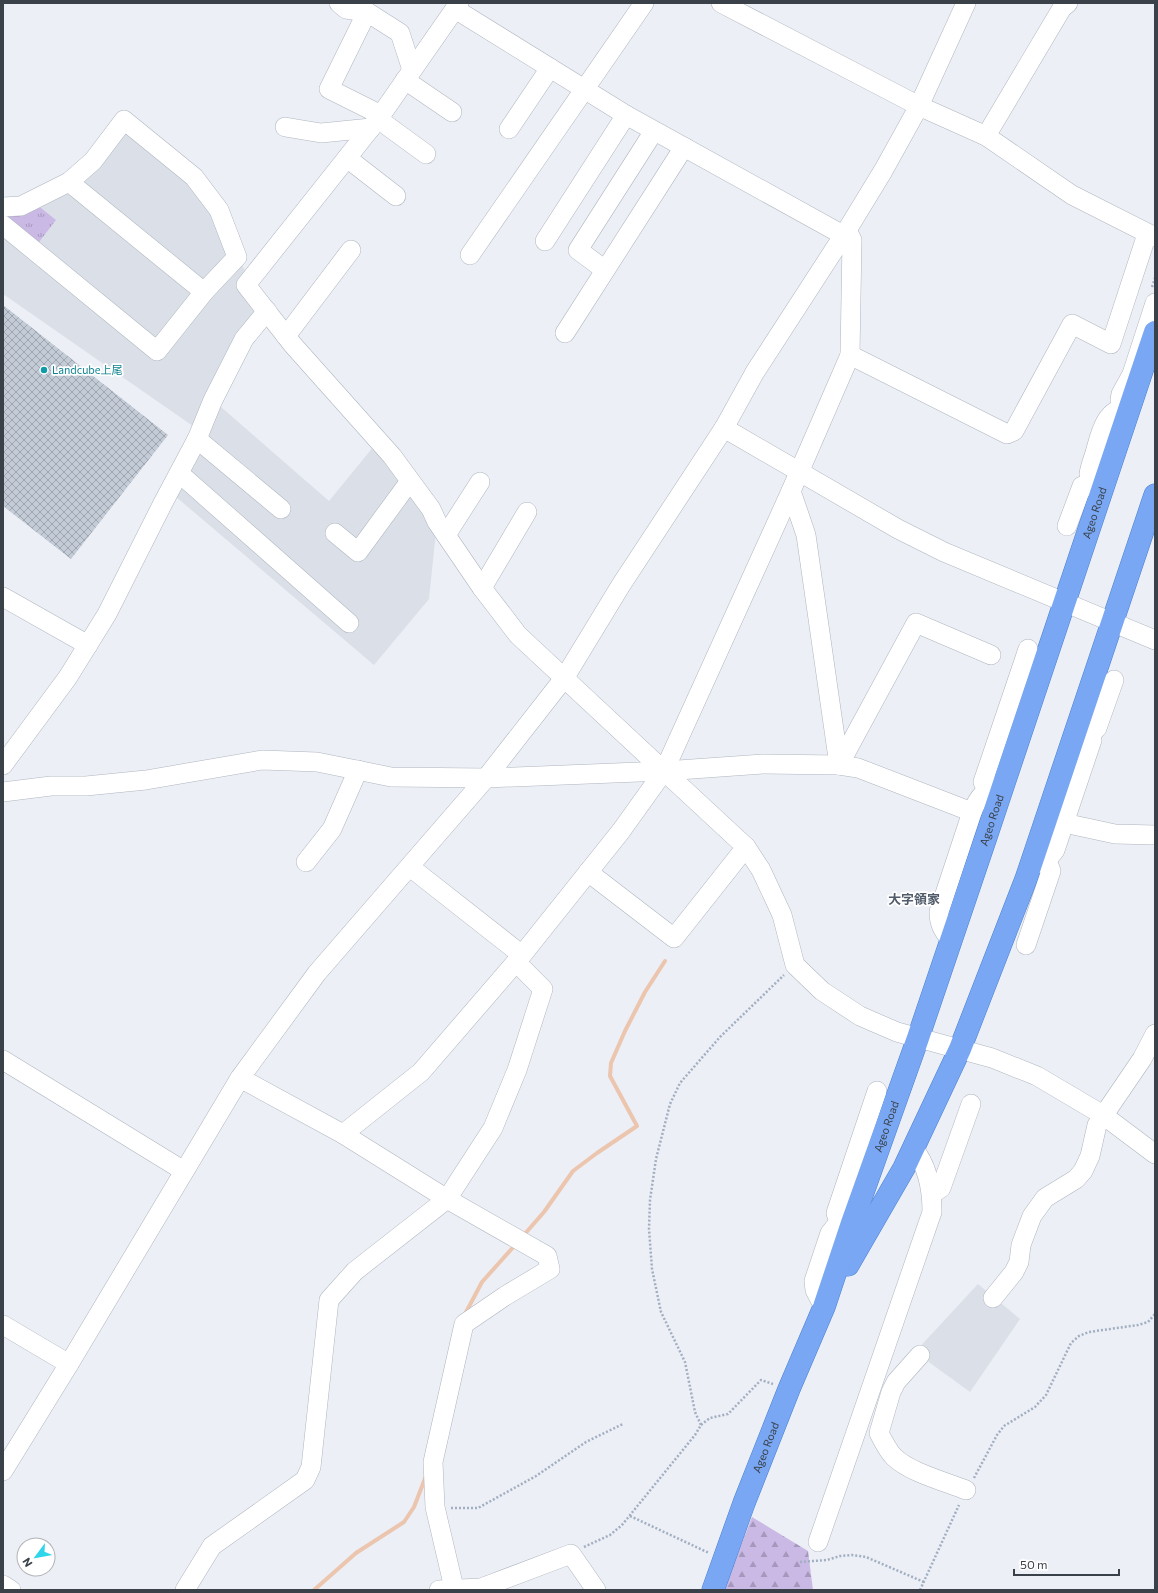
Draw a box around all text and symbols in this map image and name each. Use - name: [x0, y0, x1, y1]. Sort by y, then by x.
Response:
- place label: Landcube上尾: [52, 363, 123, 376]
- marker: Landcube上尾: [39, 365, 49, 375]
- street label: Ageo Road: [1079, 485, 1109, 540]
- street label: Ageo Road: [977, 793, 1006, 847]
- district label: 大字領家: [888, 891, 940, 907]
- street label: Ageo Road: [871, 1099, 901, 1154]
- street label: Ageo Road: [750, 1420, 781, 1475]
- north arrow: [16, 1537, 56, 1577]
- scale bar: [1014, 1551, 1119, 1577]
- text: N: [19, 1556, 35, 1570]
- text: 50 m: [1020, 1557, 1048, 1571]

